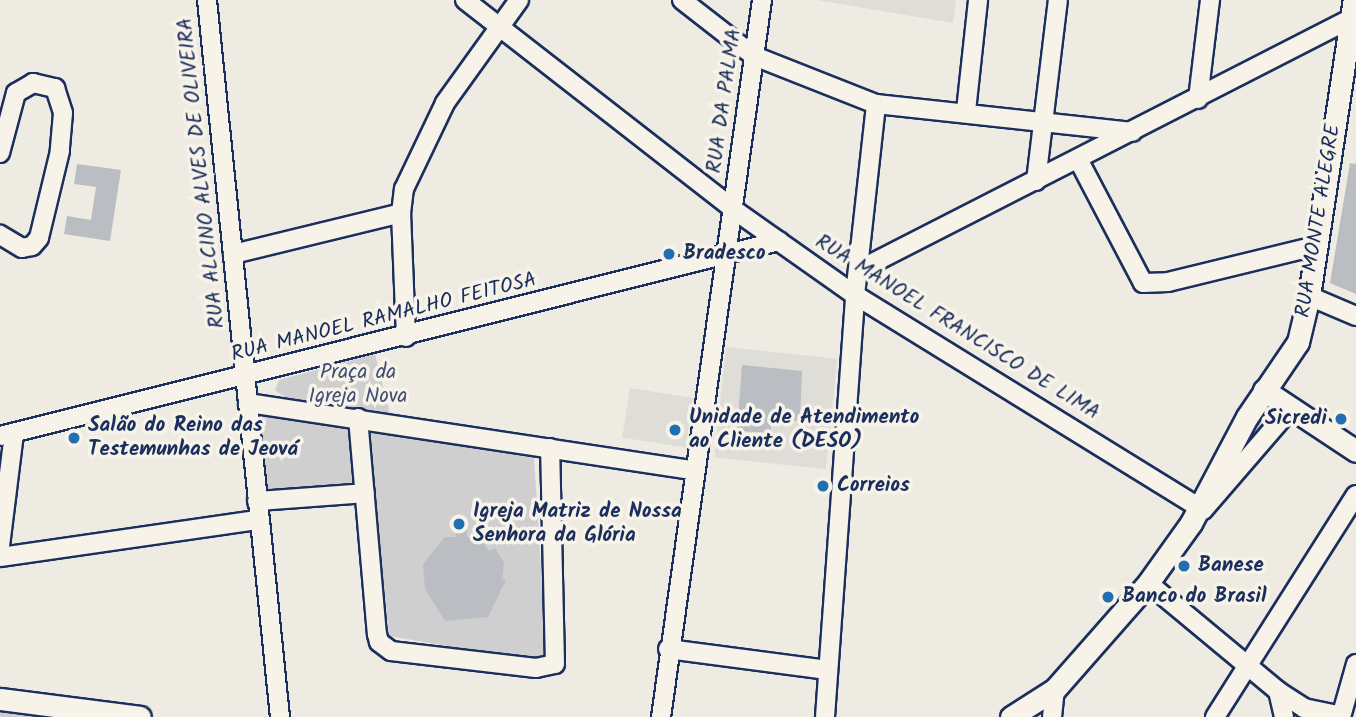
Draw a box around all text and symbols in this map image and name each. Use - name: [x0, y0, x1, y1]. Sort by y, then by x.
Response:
- street label: RUA ALCINO ALVES DE OLIVEIRA: [173, 16, 231, 330]
- street label: RUA DA PALMA: [702, 27, 748, 175]
- street label: RUA MONTE ALEGRE: [1291, 122, 1347, 320]
- street label: RUA MANOEL FRANCISCO DE LIMA: [810, 230, 1104, 426]
- place label: Bradesco: [683, 241, 766, 267]
- marker: Bradesco: [661, 246, 677, 262]
- street label: RUA MANOEL RAMALHO FEITOSA: [229, 268, 539, 368]
- park label: Praça da Igreja Nova: [309, 360, 407, 410]
- place label: Unidade de Atendimento ao Cliente (DESO): [689, 405, 919, 455]
- place label: Sicredi: [1265, 406, 1327, 432]
- marker: Sicredi: [1333, 411, 1349, 427]
- place label: Salão do Reino das Testemunhas de Jeová: [88, 413, 298, 463]
- marker: Unidade de Atendimento ao Cliente (DESO): [667, 422, 683, 438]
- marker: Salão do Reino das Testemunhas de Jeová: [66, 430, 82, 446]
- place label: Correios: [837, 473, 910, 499]
- marker: Correios: [815, 478, 831, 494]
- place label: Igreja Matriz de Nossa Senhora da Glória: [473, 499, 682, 549]
- marker: Igreja Matriz de Nossa Senhora da Glória: [451, 516, 467, 532]
- place label: Banese: [1198, 553, 1264, 579]
- marker: Banese: [1176, 558, 1192, 574]
- place label: Banco do Brasil: [1122, 584, 1267, 610]
- marker: Banco do Brasil: [1100, 589, 1116, 605]

